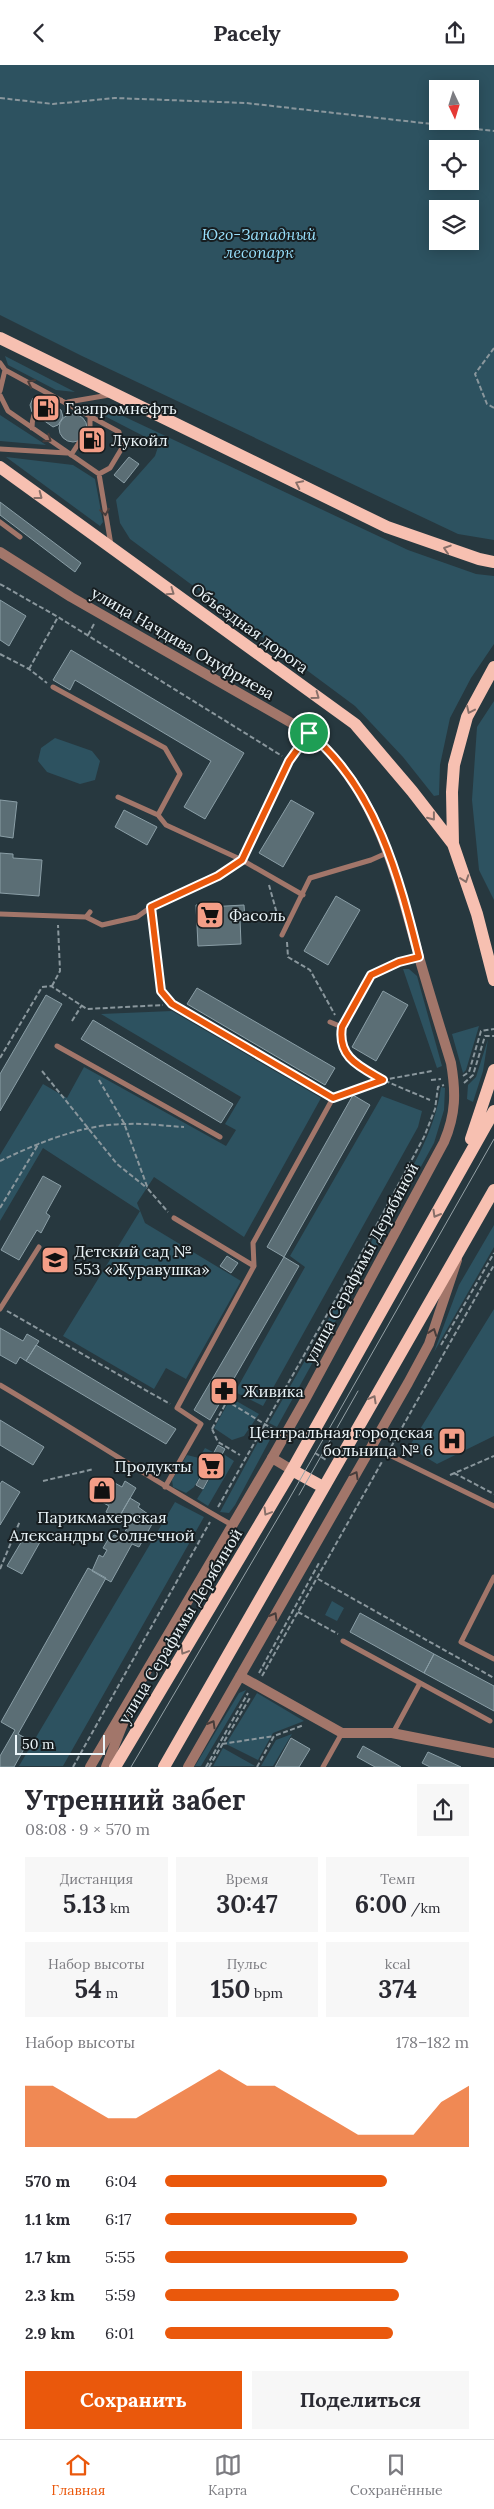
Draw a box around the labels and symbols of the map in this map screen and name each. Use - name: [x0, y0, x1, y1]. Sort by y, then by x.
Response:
- north arrow: [429, 80, 479, 130]
- park label: Юго-Западный лесопарк: [202, 224, 317, 262]
- one-way arrow: [27, 379, 36, 389]
- fuel station icon: Газпромнефть: [31, 393, 61, 423]
- place label: Газпромнефть: [65, 398, 177, 418]
- fuel station icon: Лукойл: [77, 425, 107, 455]
- place label: Лукойл: [111, 430, 168, 450]
- one-way arrow: [42, 433, 52, 442]
- one-way arrow: [295, 480, 304, 490]
- one-way arrow: [33, 491, 42, 499]
- one-way arrow: [100, 508, 110, 516]
- one-way arrow: [443, 545, 452, 555]
- street label: Объездная дорога: [187, 579, 313, 677]
- street label: улица Начдива Онуфриева: [88, 582, 278, 704]
- one-way arrow: [165, 586, 175, 595]
- one-way arrow: [310, 689, 319, 699]
- one-way arrow: [466, 705, 477, 714]
- pin: [288, 712, 330, 754]
- one-way arrow: [427, 811, 435, 820]
- one-way arrow: [459, 874, 469, 883]
- supermarket icon: Фасоль: [195, 900, 225, 930]
- place label: Фасоль: [229, 905, 286, 925]
- street label: улица Серафимы Дерябиной: [300, 1159, 422, 1367]
- one-way arrow: [432, 1209, 442, 1218]
- place label: Детский сад № 553 «Журавушка»: [74, 1241, 210, 1279]
- school or university icon: Детский сад № 553 «Журавушка»: [40, 1245, 70, 1275]
- one-way arrow: [427, 1329, 437, 1337]
- pharmacy icon: Живика: [209, 1376, 239, 1406]
- place label: Живика: [243, 1381, 304, 1401]
- one-way arrow: [367, 1395, 377, 1404]
- place label: Центральная городская больница № 6: [249, 1422, 433, 1460]
- hospital icon: Центральная городская больница № 6: [437, 1426, 467, 1456]
- supermarket icon: Продукты: [196, 1451, 226, 1481]
- place label: Продукты: [115, 1456, 192, 1476]
- one-way arrow: [349, 1471, 359, 1480]
- shop icon: Парикмахерская Александры Солнечной: [87, 1475, 117, 1505]
- one-way arrow: [264, 1506, 274, 1515]
- place label: Парикмахерская Александры Солнечной: [8, 1507, 195, 1545]
- street label: улица Серафимы Дерябиной: [114, 1525, 246, 1727]
- one-way arrow: [268, 1612, 278, 1621]
- one-way arrow: [180, 1646, 190, 1655]
- one-way arrow: [206, 1721, 216, 1730]
- scale bar: [15, 1731, 105, 1755]

